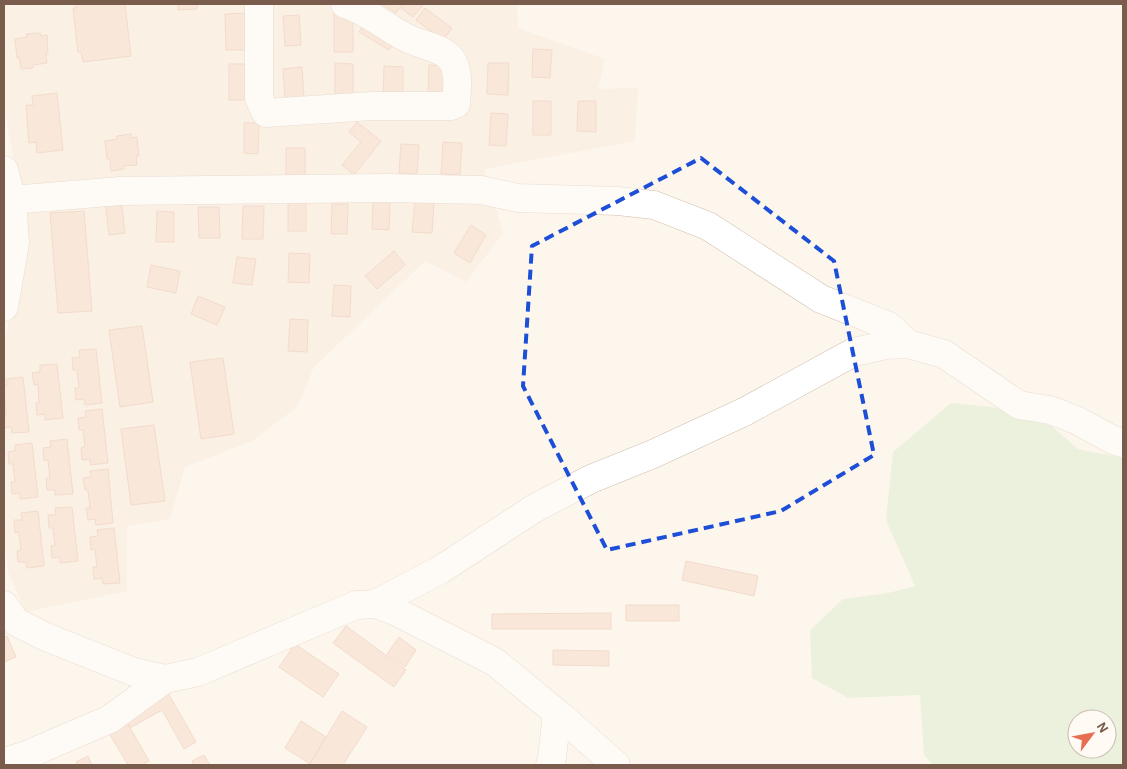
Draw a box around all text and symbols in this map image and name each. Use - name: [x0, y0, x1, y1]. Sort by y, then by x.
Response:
- north arrow: [1067, 709, 1117, 759]
- text: N: [1094, 720, 1111, 735]

